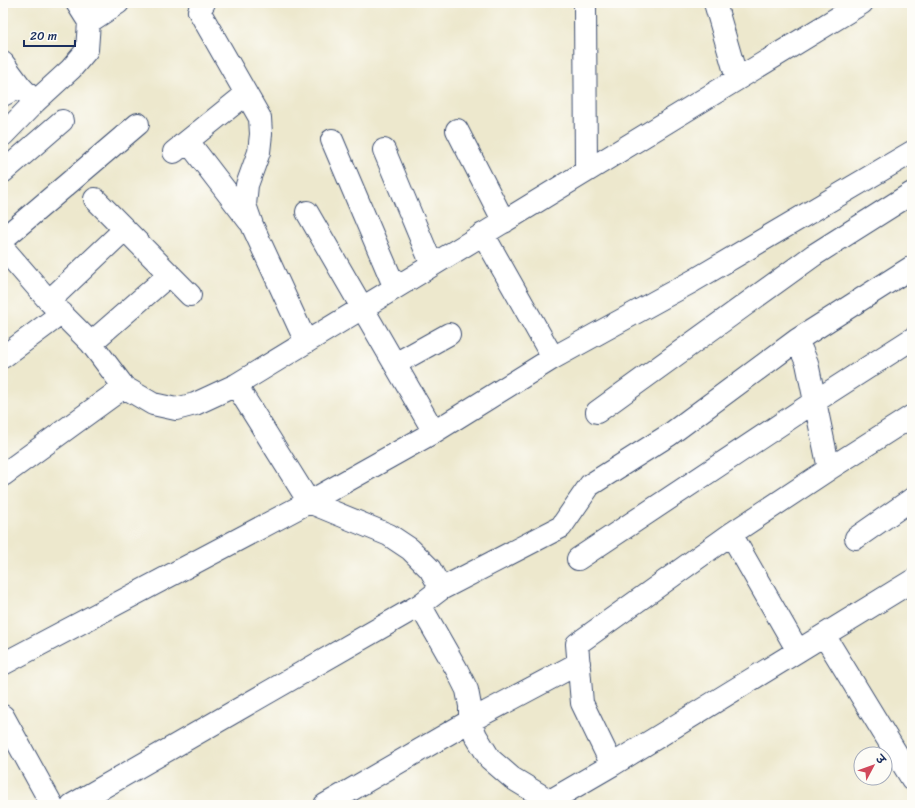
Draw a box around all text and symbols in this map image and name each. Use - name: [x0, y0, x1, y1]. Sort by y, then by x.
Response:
- scale bar: [24, 22, 75, 48]
- text: 20 m: [30, 25, 57, 47]
- north arrow: [853, 746, 893, 786]
- text: उ: [870, 750, 891, 770]

